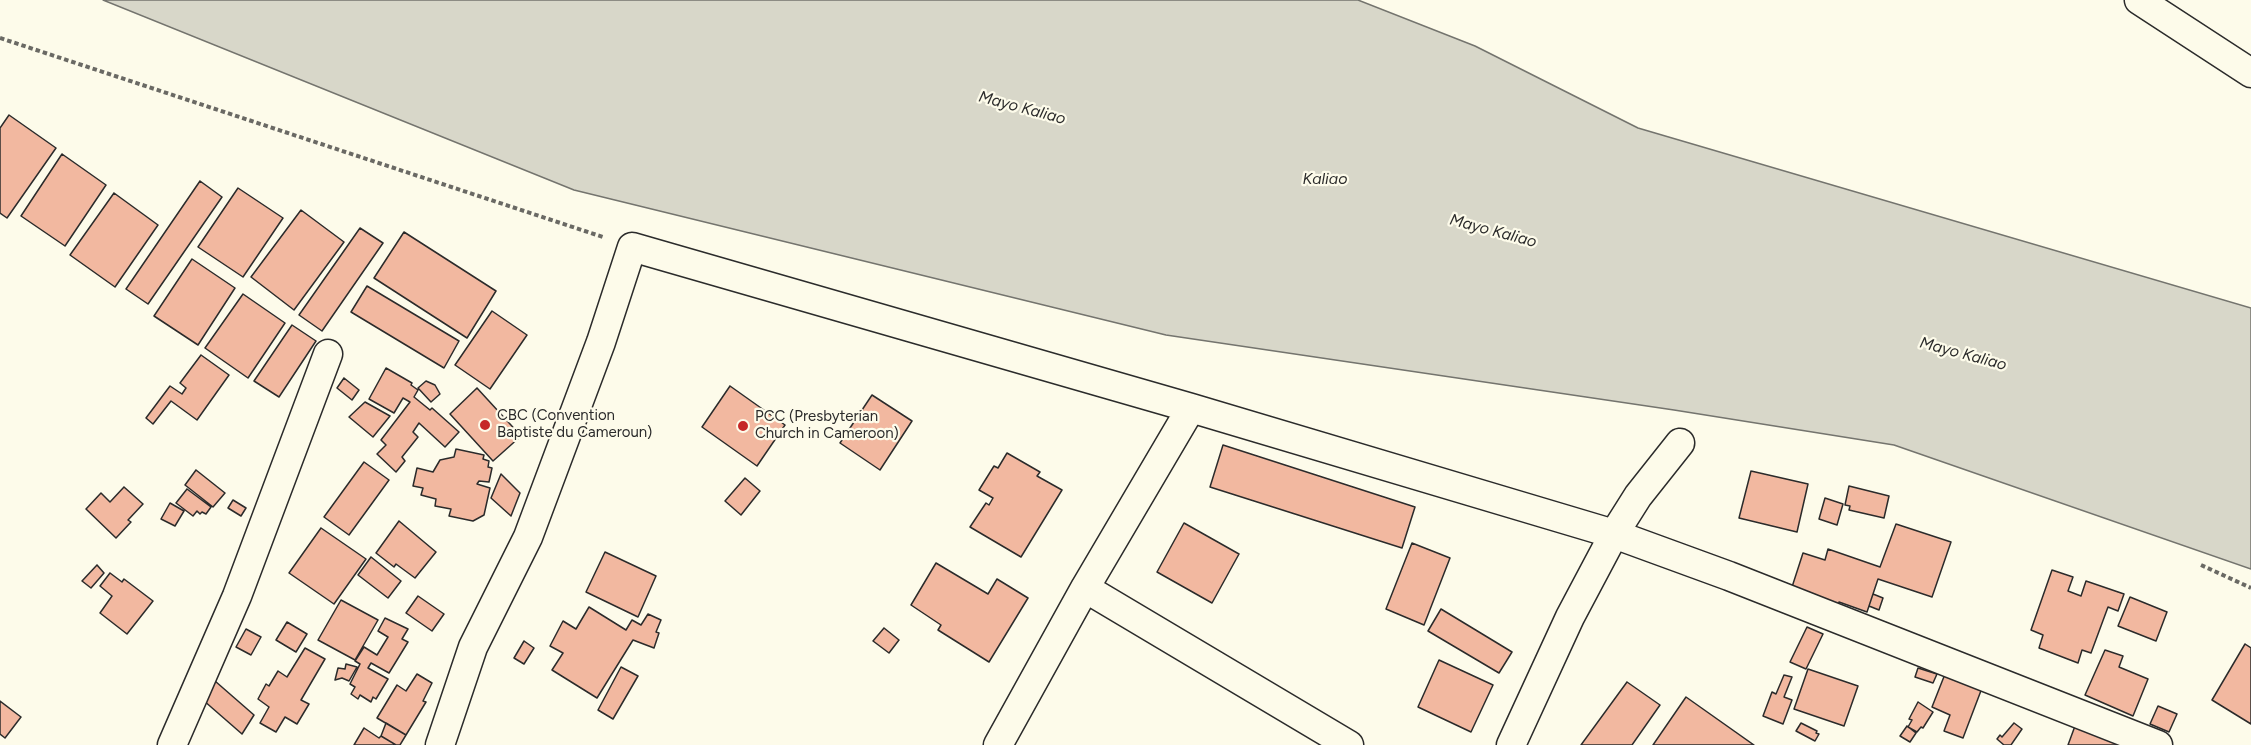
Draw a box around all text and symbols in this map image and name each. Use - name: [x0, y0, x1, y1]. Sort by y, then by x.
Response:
- water label: Mayo Kaliao: [976, 87, 1068, 129]
- water label: Kaliao: [1303, 169, 1347, 189]
- water label: Mayo Kaliao: [1447, 210, 1539, 252]
- water label: Mayo Kaliao: [1917, 333, 2009, 375]
- place label: CBC (Convention Baptiste du Cameroun): [497, 407, 652, 442]
- place label: PCC (Presbyterian Church in Cameroon): [755, 408, 899, 443]
- marker: CBC (Convention Baptiste du Cameroun): [478, 418, 492, 432]
- marker: PCC (Presbyterian Church in Cameroon): [736, 419, 750, 433]

